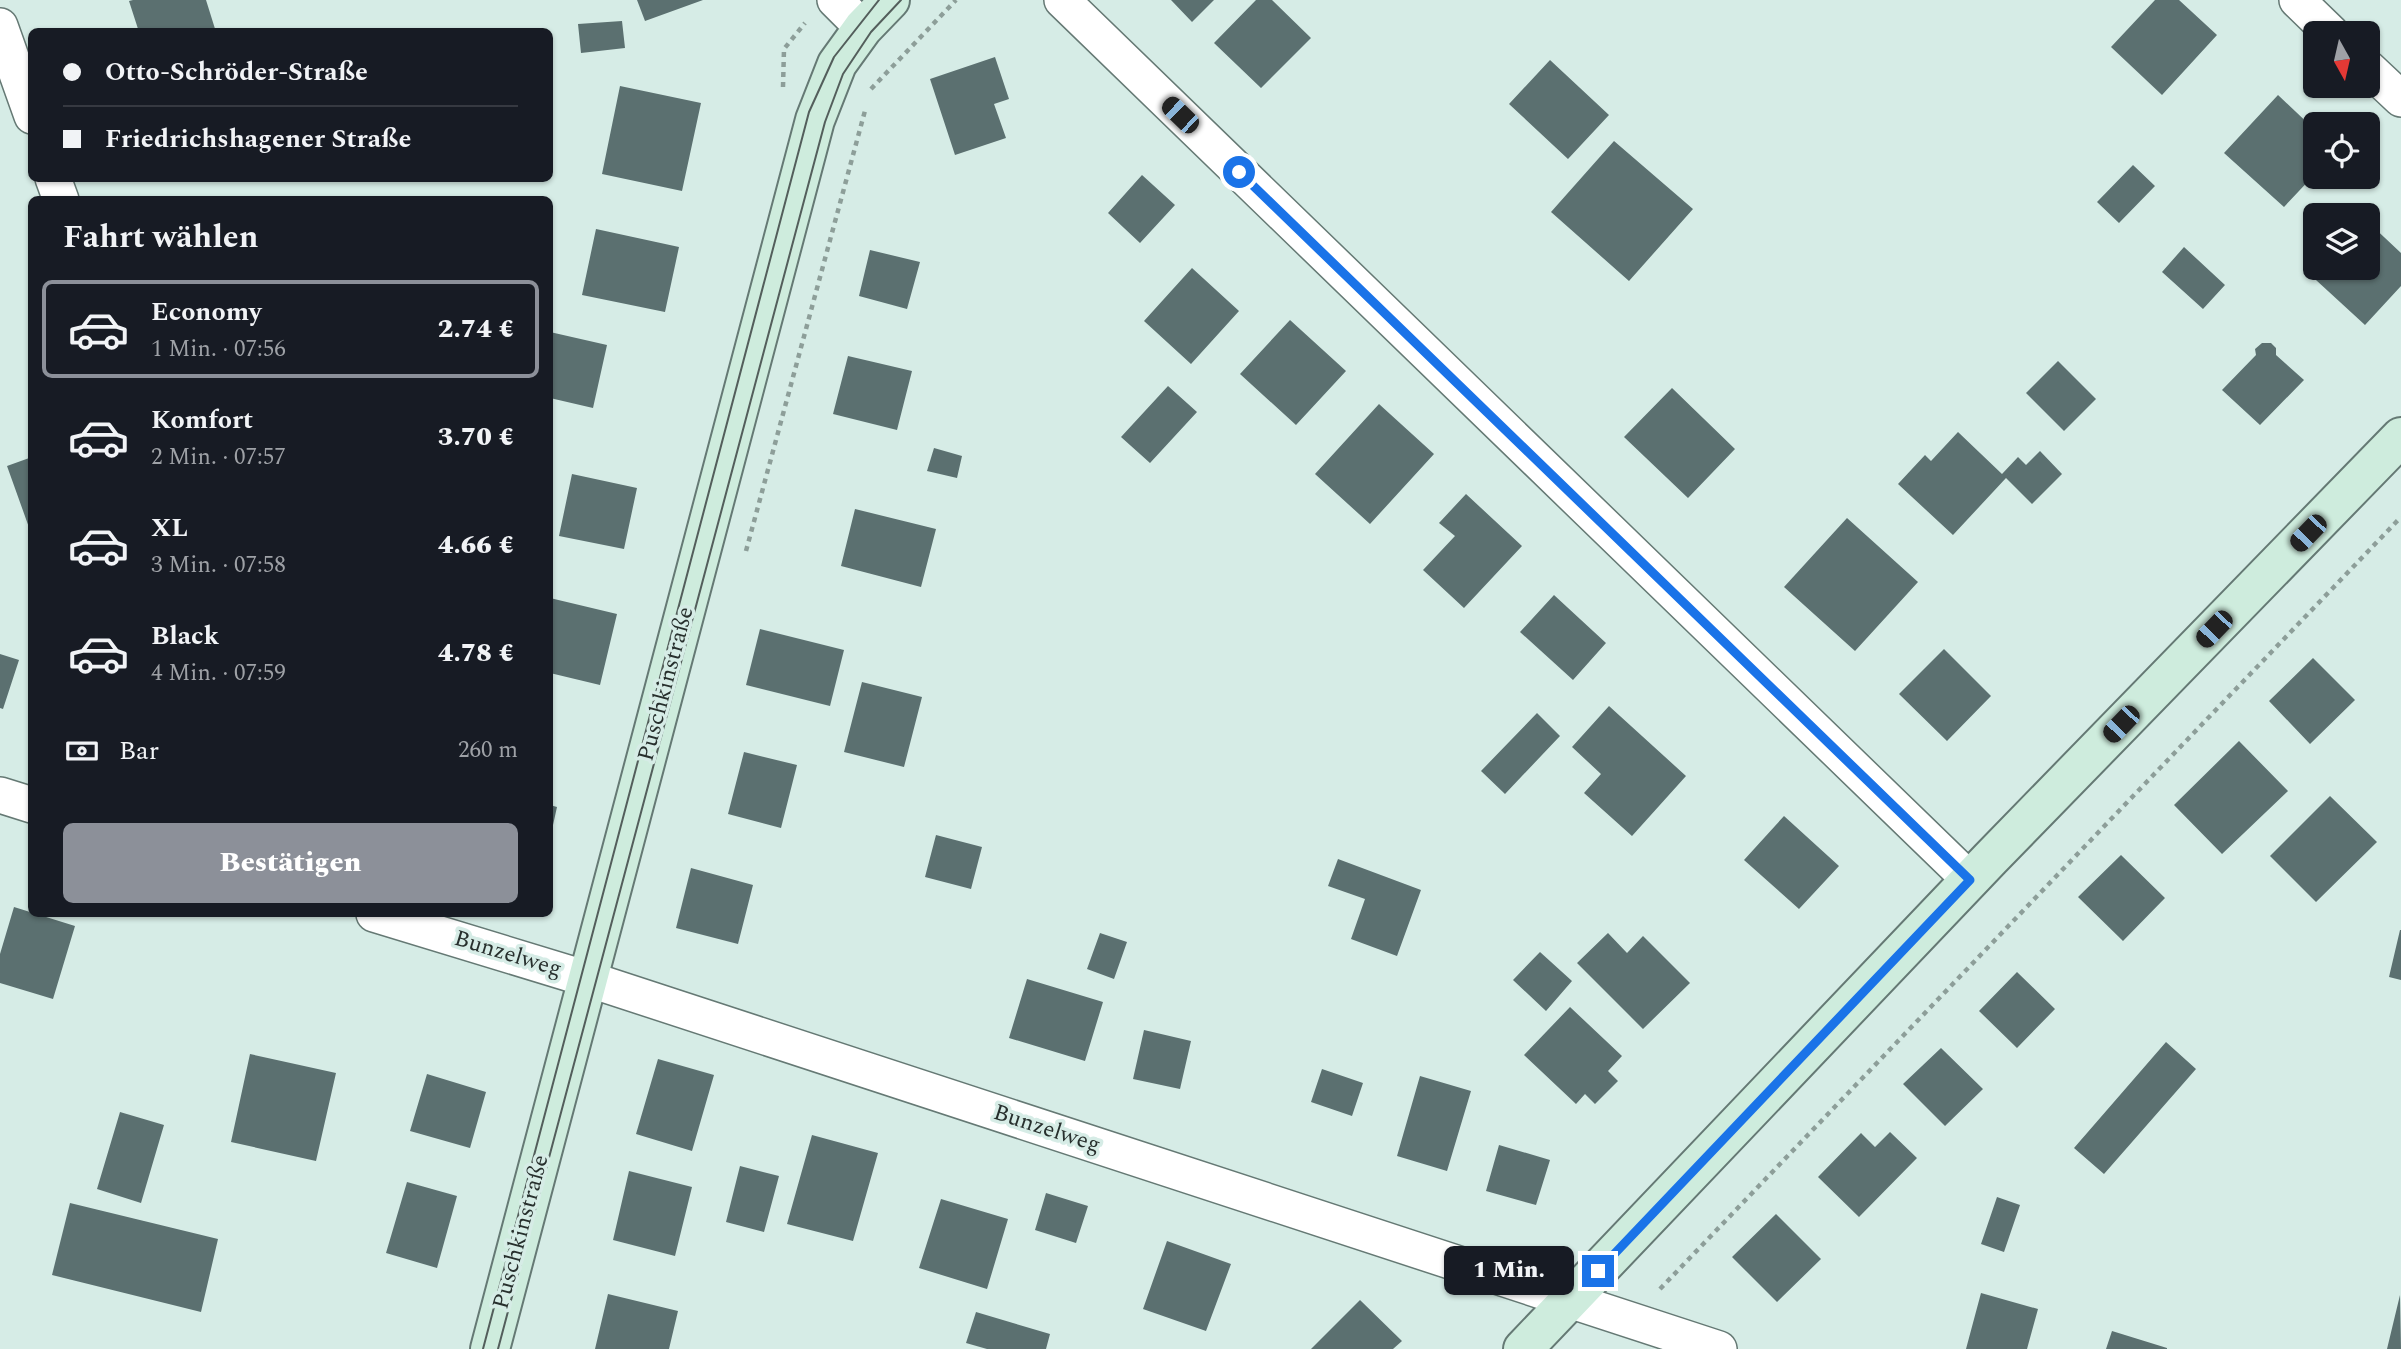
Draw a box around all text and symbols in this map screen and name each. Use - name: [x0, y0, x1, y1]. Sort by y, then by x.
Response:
- north arrow: [2303, 21, 2380, 98]
- map controls: [2303, 21, 2380, 280]
- text: Otto-Schröder-Straße: [105, 52, 368, 92]
- car: [1158, 93, 1203, 137]
- button: locate: [2303, 112, 2380, 189]
- text: Friedrichshagener Straße: [105, 119, 411, 159]
- route start: [1223, 156, 1255, 188]
- button: layers: [2303, 203, 2380, 280]
- text: Fahrt wählen: [63, 213, 258, 262]
- text: Economy: [151, 292, 261, 332]
- icon: car: [67, 298, 130, 361]
- text: 2.74 €: [438, 309, 514, 349]
- text: 1 Min. · 07:56: [151, 332, 286, 367]
- text: Komfort: [151, 400, 253, 440]
- icon: car: [67, 406, 130, 469]
- text: 3.70 €: [438, 417, 514, 457]
- text: 2 Min. · 07:57: [151, 440, 286, 475]
- text: XL: [151, 508, 188, 548]
- car: [2286, 511, 2331, 555]
- icon: car: [67, 514, 130, 577]
- text: 4.66 €: [438, 525, 514, 565]
- text: 3 Min. · 07:58: [151, 548, 286, 583]
- street label: Puschkinstraße: [629, 603, 703, 765]
- car: [2192, 607, 2237, 651]
- text: Black: [151, 616, 219, 656]
- icon: car: [67, 622, 130, 685]
- text: 4.78 €: [438, 633, 514, 673]
- text: 4 Min. · 07:59: [151, 656, 286, 691]
- car: [2099, 702, 2144, 746]
- text: Bar: [119, 731, 159, 771]
- icon: cash: [63, 732, 101, 770]
- text: 260 m: [458, 733, 518, 768]
- button: Bestätigen: [63, 823, 518, 903]
- street label: Bunzelweg: [450, 921, 566, 987]
- street label: Bunzelweg: [989, 1095, 1105, 1163]
- street label: Puschkinstraße: [484, 1151, 558, 1313]
- callout: 1 Min.: [1444, 1246, 1574, 1296]
- text: 1 Min.: [1473, 1253, 1545, 1288]
- route end: [1582, 1255, 1614, 1287]

